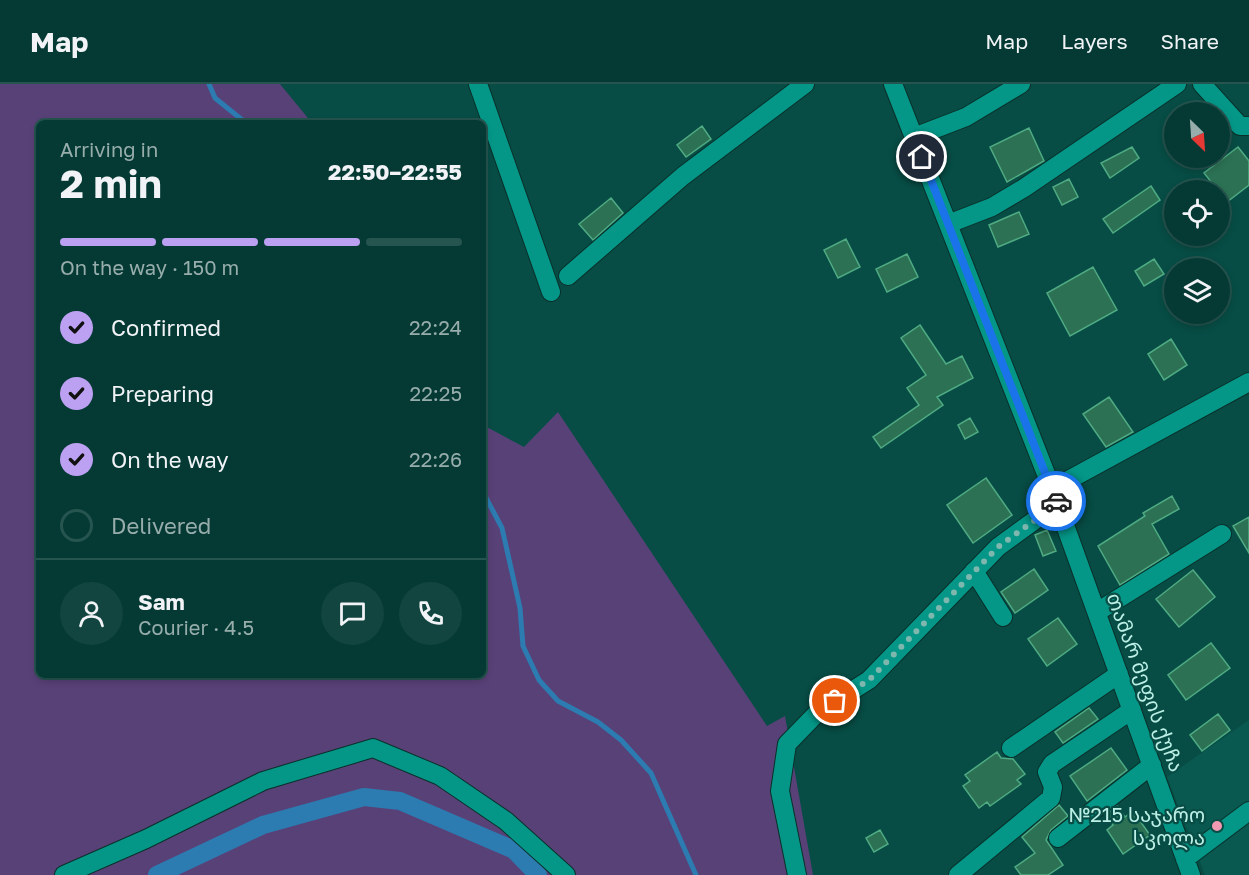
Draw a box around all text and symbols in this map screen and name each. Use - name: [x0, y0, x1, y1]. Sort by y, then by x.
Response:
- text: Map: [30, 25, 88, 58]
- text: Map: [985, 28, 1028, 54]
- text: Layers: [1061, 28, 1128, 54]
- text: Share: [1161, 28, 1219, 54]
- north arrow: [1164, 102, 1230, 168]
- map controls: [1164, 102, 1230, 324]
- pin: [896, 131, 947, 182]
- text: Arriving in: [60, 137, 158, 161]
- icon: home: [905, 140, 938, 173]
- text: 22:50–22:55: [328, 158, 462, 185]
- text: 2 min: [60, 160, 162, 207]
- button: locate: [1164, 180, 1230, 246]
- text: On the way · 150 m: [60, 255, 239, 279]
- button: layers: [1164, 258, 1230, 324]
- icon: check: [60, 311, 93, 344]
- text: Confirmed: [111, 314, 221, 341]
- text: 22:24: [409, 315, 462, 339]
- icon: check: [60, 377, 93, 410]
- text: Preparing: [111, 380, 214, 407]
- text: 22:25: [410, 381, 462, 405]
- icon: check: [60, 443, 93, 476]
- text: On the way: [111, 446, 229, 473]
- text: 22:26: [409, 447, 462, 471]
- courier: [1026, 471, 1086, 531]
- icon: car: [1040, 485, 1073, 518]
- text: Delivered: [111, 512, 211, 539]
- button: person: [60, 582, 123, 645]
- button: chat: [321, 582, 384, 645]
- button: phone: [399, 582, 462, 645]
- text: Sam: [138, 588, 185, 615]
- street label: თამარ მეფის ქუჩა: [1102, 589, 1190, 775]
- text: Courier · 4.5: [138, 615, 254, 639]
- pin: [809, 675, 860, 726]
- icon: bag: [818, 684, 851, 717]
- place label: №215 საჯარო სკოლა: [1068, 802, 1205, 851]
- marker: №215 საჯარო სკოლა: [1210, 819, 1224, 833]

